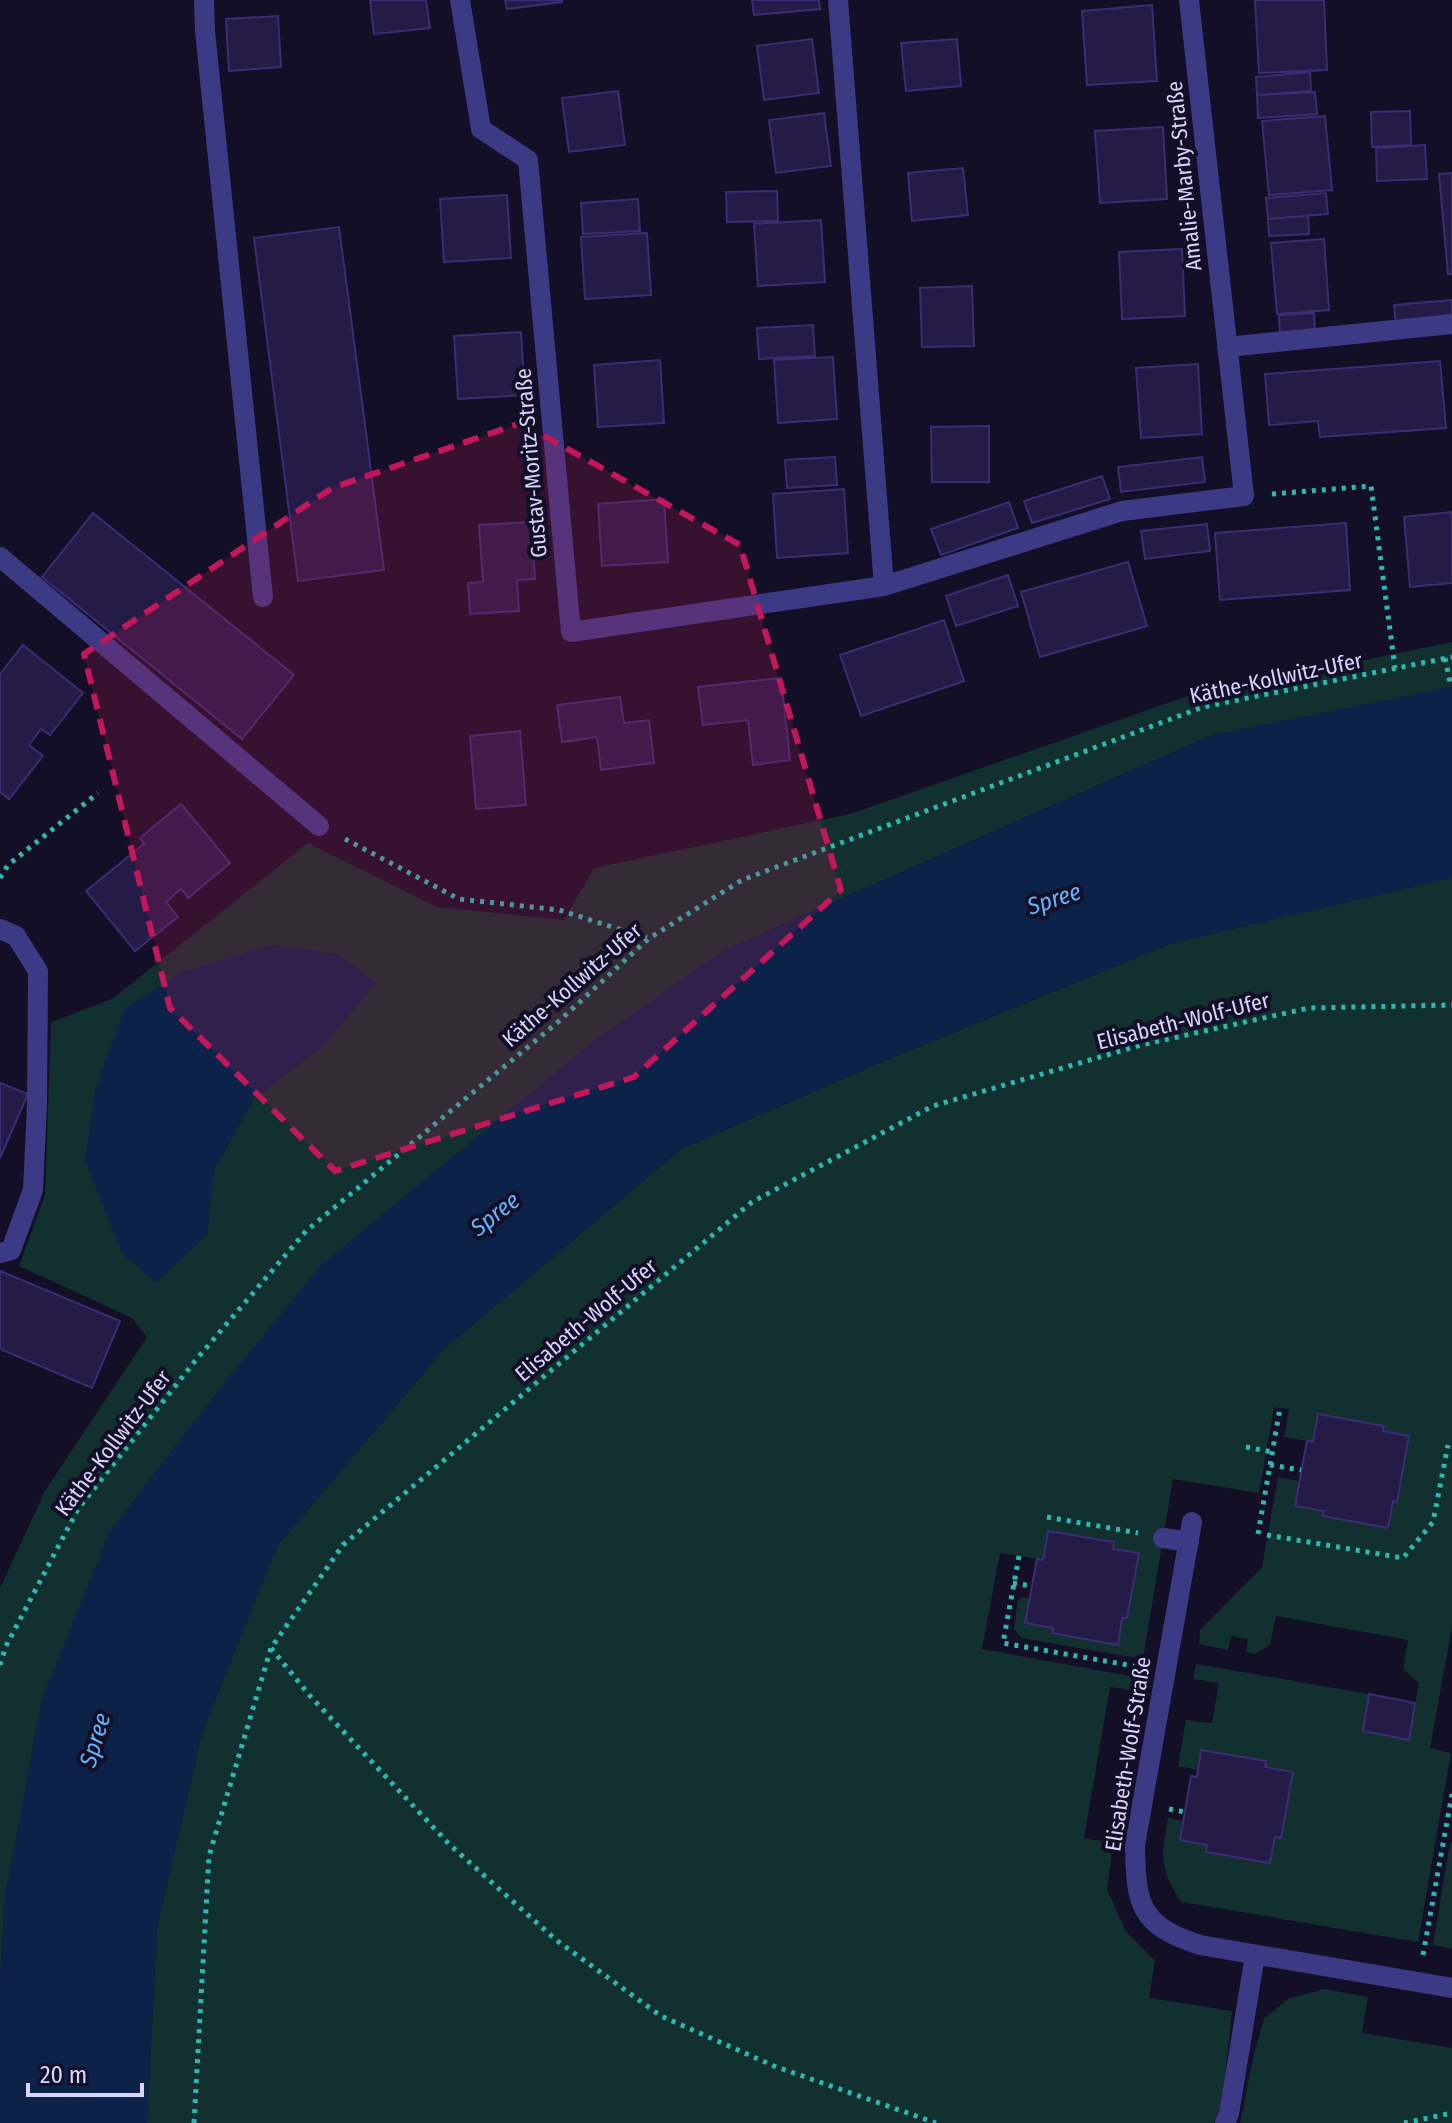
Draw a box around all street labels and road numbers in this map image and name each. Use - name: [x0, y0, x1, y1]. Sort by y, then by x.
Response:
- street label: Amalie-Marby-Straße: [1161, 80, 1207, 272]
- street label: Gustav-Moritz-Straße: [509, 367, 553, 559]
- street label: Käthe-Kollwitz-Ufer: [1187, 646, 1365, 709]
- street label: Käthe-Kollwitz-Ufer: [497, 917, 647, 1053]
- street label: Elisabeth-Wolf-Ufer: [1094, 986, 1272, 1056]
- street label: Elisabeth-Wolf-Ufer: [510, 1253, 663, 1387]
- street label: Käthe-Kollwitz-Ufer: [49, 1364, 177, 1521]
- street label: Elisabeth-Wolf-Straße: [1099, 1655, 1157, 1853]

